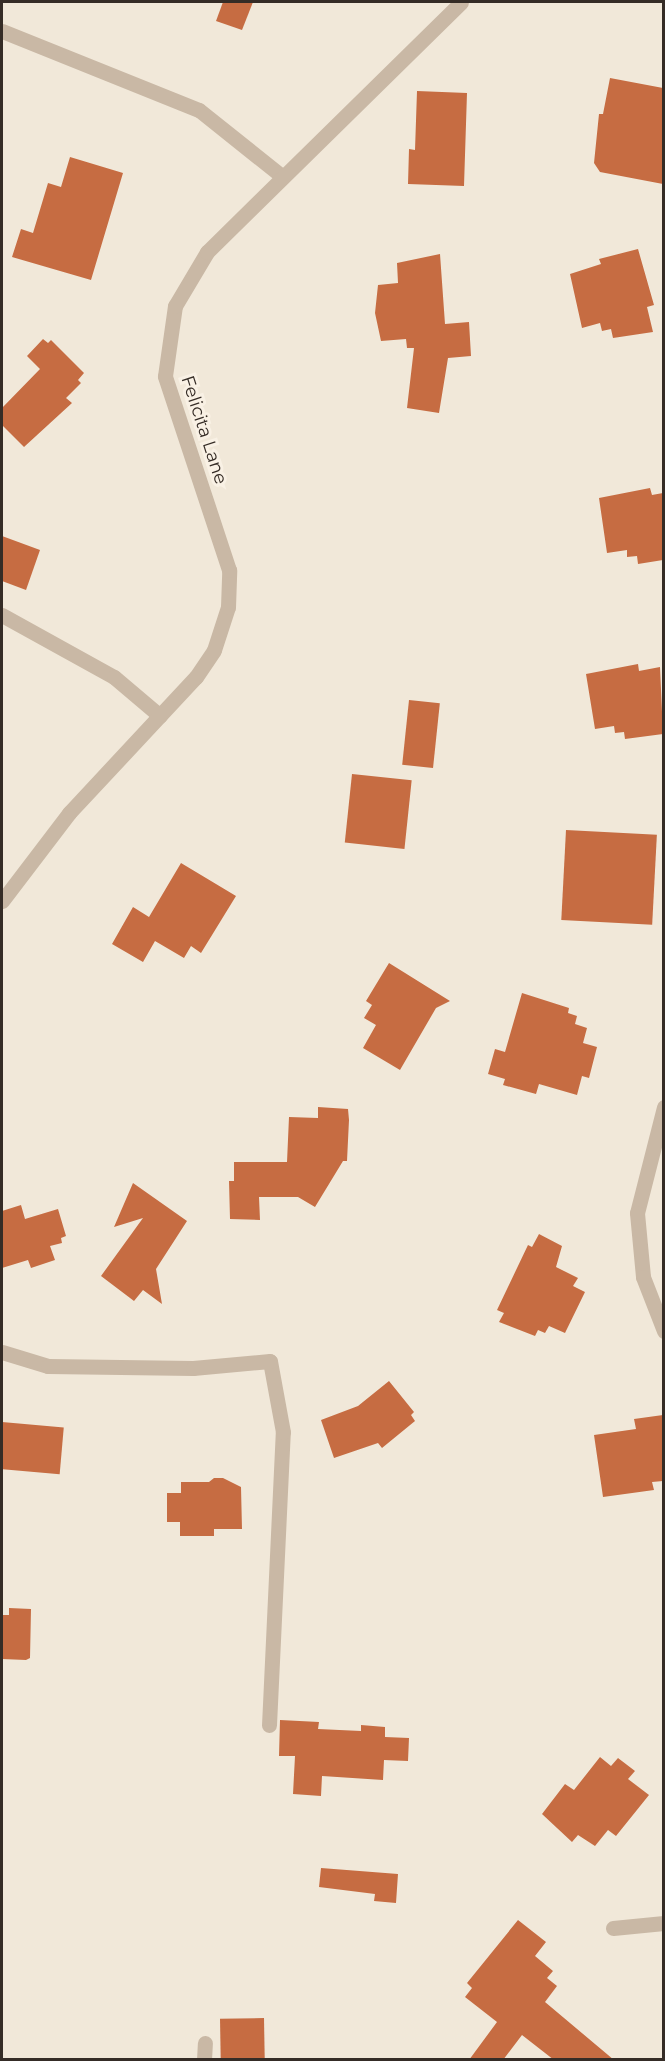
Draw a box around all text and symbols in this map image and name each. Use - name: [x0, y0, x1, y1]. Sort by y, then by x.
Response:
- street label: Felicita Lane: [176, 373, 232, 487]

